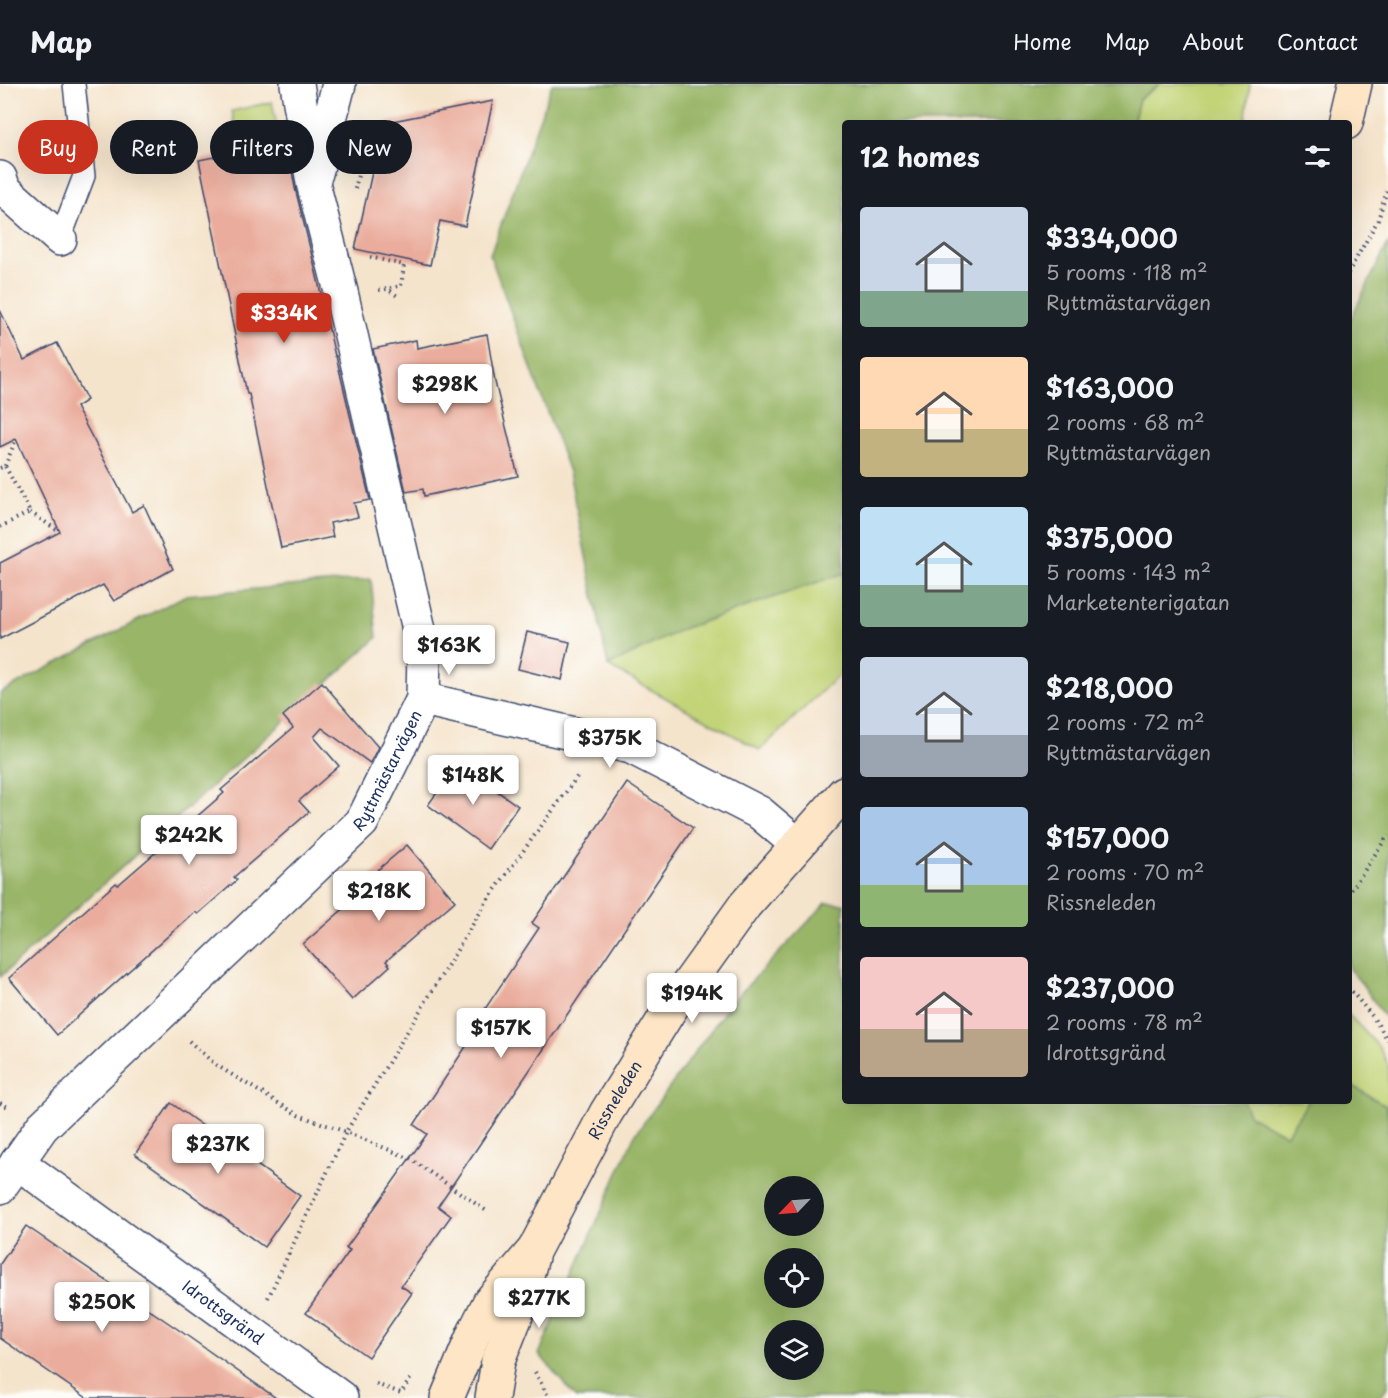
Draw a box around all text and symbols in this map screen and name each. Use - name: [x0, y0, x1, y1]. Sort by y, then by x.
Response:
- text: Map: [30, 20, 92, 63]
- text: Home: [1013, 25, 1072, 57]
- text: Map: [1105, 25, 1150, 57]
- text: About: [1183, 25, 1244, 57]
- text: Contact: [1277, 25, 1358, 57]
- chip: Buy: [18, 120, 98, 174]
- chip: Rent: [110, 120, 198, 174]
- chip: Filters: [210, 120, 314, 174]
- chip: New: [326, 120, 412, 174]
- text: 12 homes: [860, 137, 980, 176]
- icon: filters: [1301, 140, 1334, 173]
- text: $334,000: [1046, 218, 1178, 257]
- icon: home: [908, 231, 980, 303]
- text: 5 rooms · 118 m²: [1046, 257, 1208, 287]
- text: Ryttmästarvägen: [1046, 287, 1211, 317]
- pin: $334K: [242, 293, 326, 344]
- text: $334K: [250, 297, 318, 327]
- pin: $298K: [403, 364, 487, 415]
- text: $298K: [412, 368, 478, 398]
- text: $163,000: [1046, 368, 1174, 407]
- icon: home: [908, 381, 980, 453]
- text: 2 rooms · 68 m²: [1046, 407, 1205, 437]
- text: Ryttmästarvägen: [1046, 437, 1211, 467]
- text: $375,000: [1046, 518, 1173, 557]
- icon: home: [908, 531, 980, 603]
- text: 5 rooms · 143 m²: [1046, 557, 1211, 587]
- text: Marketenterigatan: [1046, 587, 1230, 617]
- pin: $163K: [407, 625, 491, 676]
- text: $163K: [417, 629, 481, 659]
- text: $218,000: [1046, 668, 1173, 707]
- icon: home: [908, 681, 980, 753]
- street label: Ryttmästarvägen: [347, 705, 427, 836]
- text: 2 rooms · 72 m²: [1046, 707, 1205, 737]
- pin: $375K: [568, 718, 652, 769]
- text: $375K: [578, 722, 642, 752]
- text: Ryttmästarvägen: [1046, 737, 1211, 767]
- pin: $148K: [431, 755, 515, 806]
- text: $148K: [442, 759, 504, 789]
- pin: $242K: [147, 815, 231, 866]
- text: $157,000: [1046, 818, 1169, 857]
- text: $242K: [155, 819, 223, 849]
- icon: home: [908, 831, 980, 903]
- text: 2 rooms · 70 m²: [1046, 857, 1204, 887]
- pin: $218K: [337, 871, 421, 922]
- text: $218K: [347, 875, 411, 905]
- text: Rissneleden: [1046, 887, 1156, 917]
- text: $237,000: [1046, 968, 1174, 1007]
- pin: $194K: [650, 973, 734, 1024]
- text: $194K: [661, 977, 723, 1007]
- icon: home: [908, 981, 980, 1053]
- text: 2 rooms · 78 m²: [1046, 1007, 1203, 1037]
- pin: $157K: [459, 1008, 543, 1059]
- text: $157K: [471, 1012, 531, 1042]
- text: Idrottsgränd: [1046, 1037, 1166, 1067]
- street label: Rissneleden: [581, 1055, 647, 1143]
- pin: $237K: [176, 1124, 260, 1175]
- text: $237K: [186, 1128, 250, 1158]
- north arrow: [764, 1176, 824, 1236]
- map controls: [764, 1176, 824, 1380]
- button: locate: [764, 1248, 824, 1308]
- street label: Idrottsgränd: [178, 1273, 270, 1349]
- pin: $277K: [497, 1278, 581, 1329]
- pin: $250K: [60, 1282, 144, 1333]
- text: $277K: [508, 1282, 570, 1312]
- text: $250K: [68, 1286, 136, 1316]
- button: layers: [764, 1320, 824, 1380]

